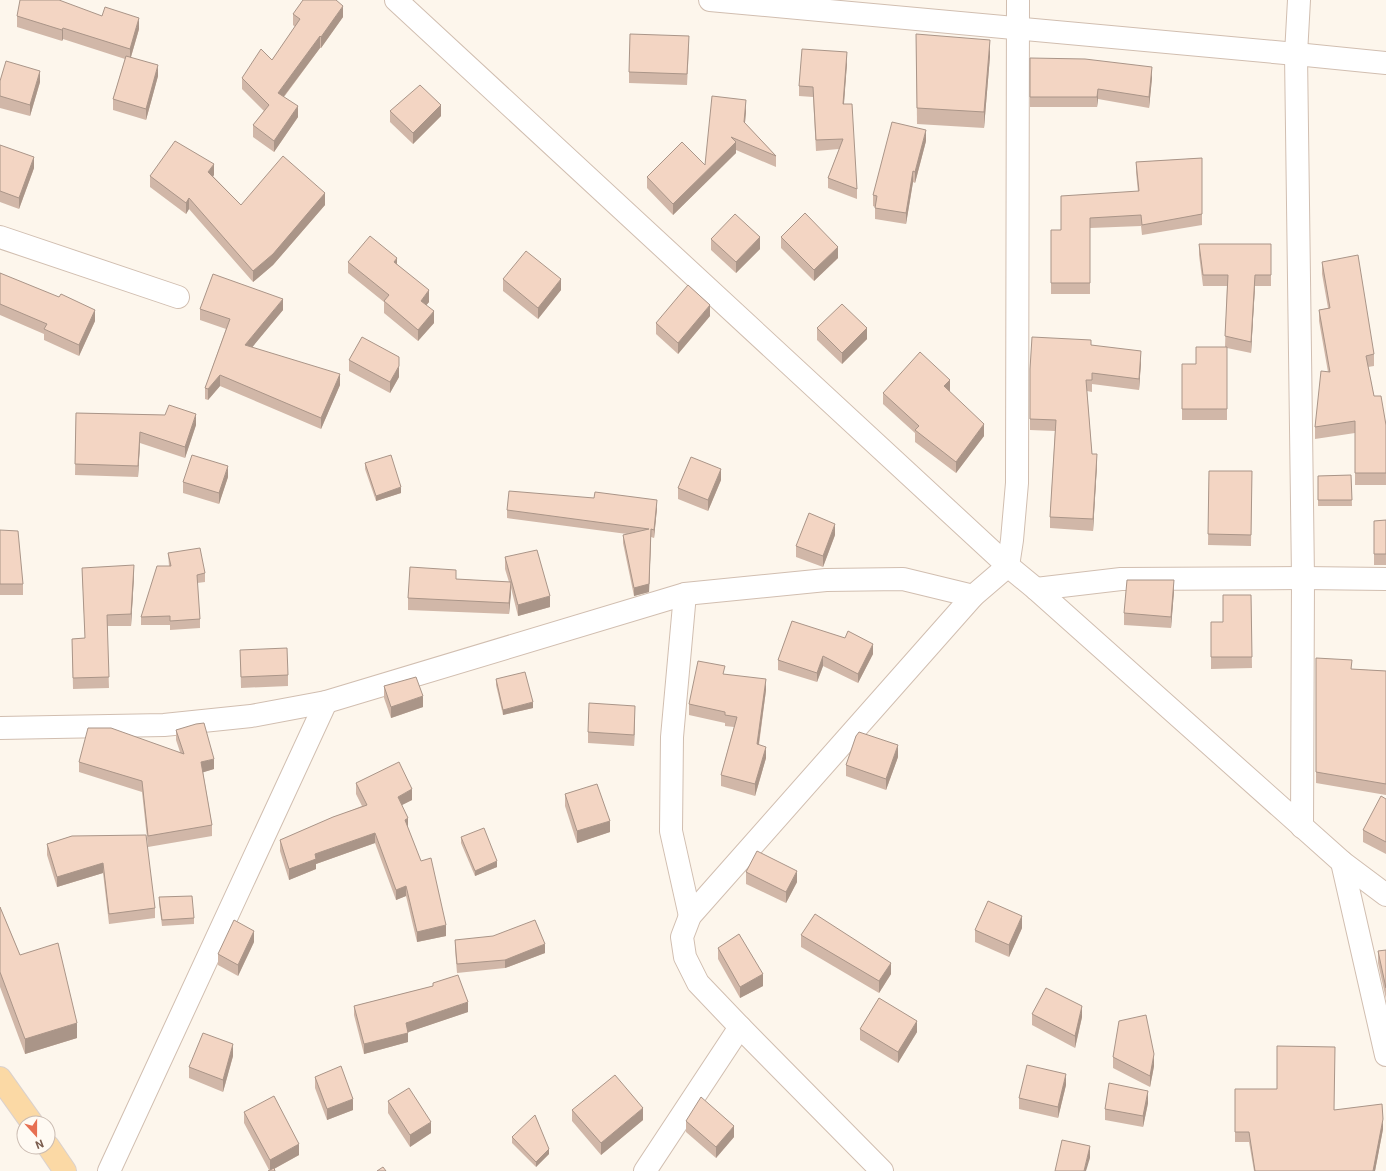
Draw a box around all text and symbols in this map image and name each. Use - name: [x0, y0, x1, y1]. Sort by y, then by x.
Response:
- north arrow: [16, 1115, 56, 1155]
- text: N: [33, 1136, 45, 1151]

